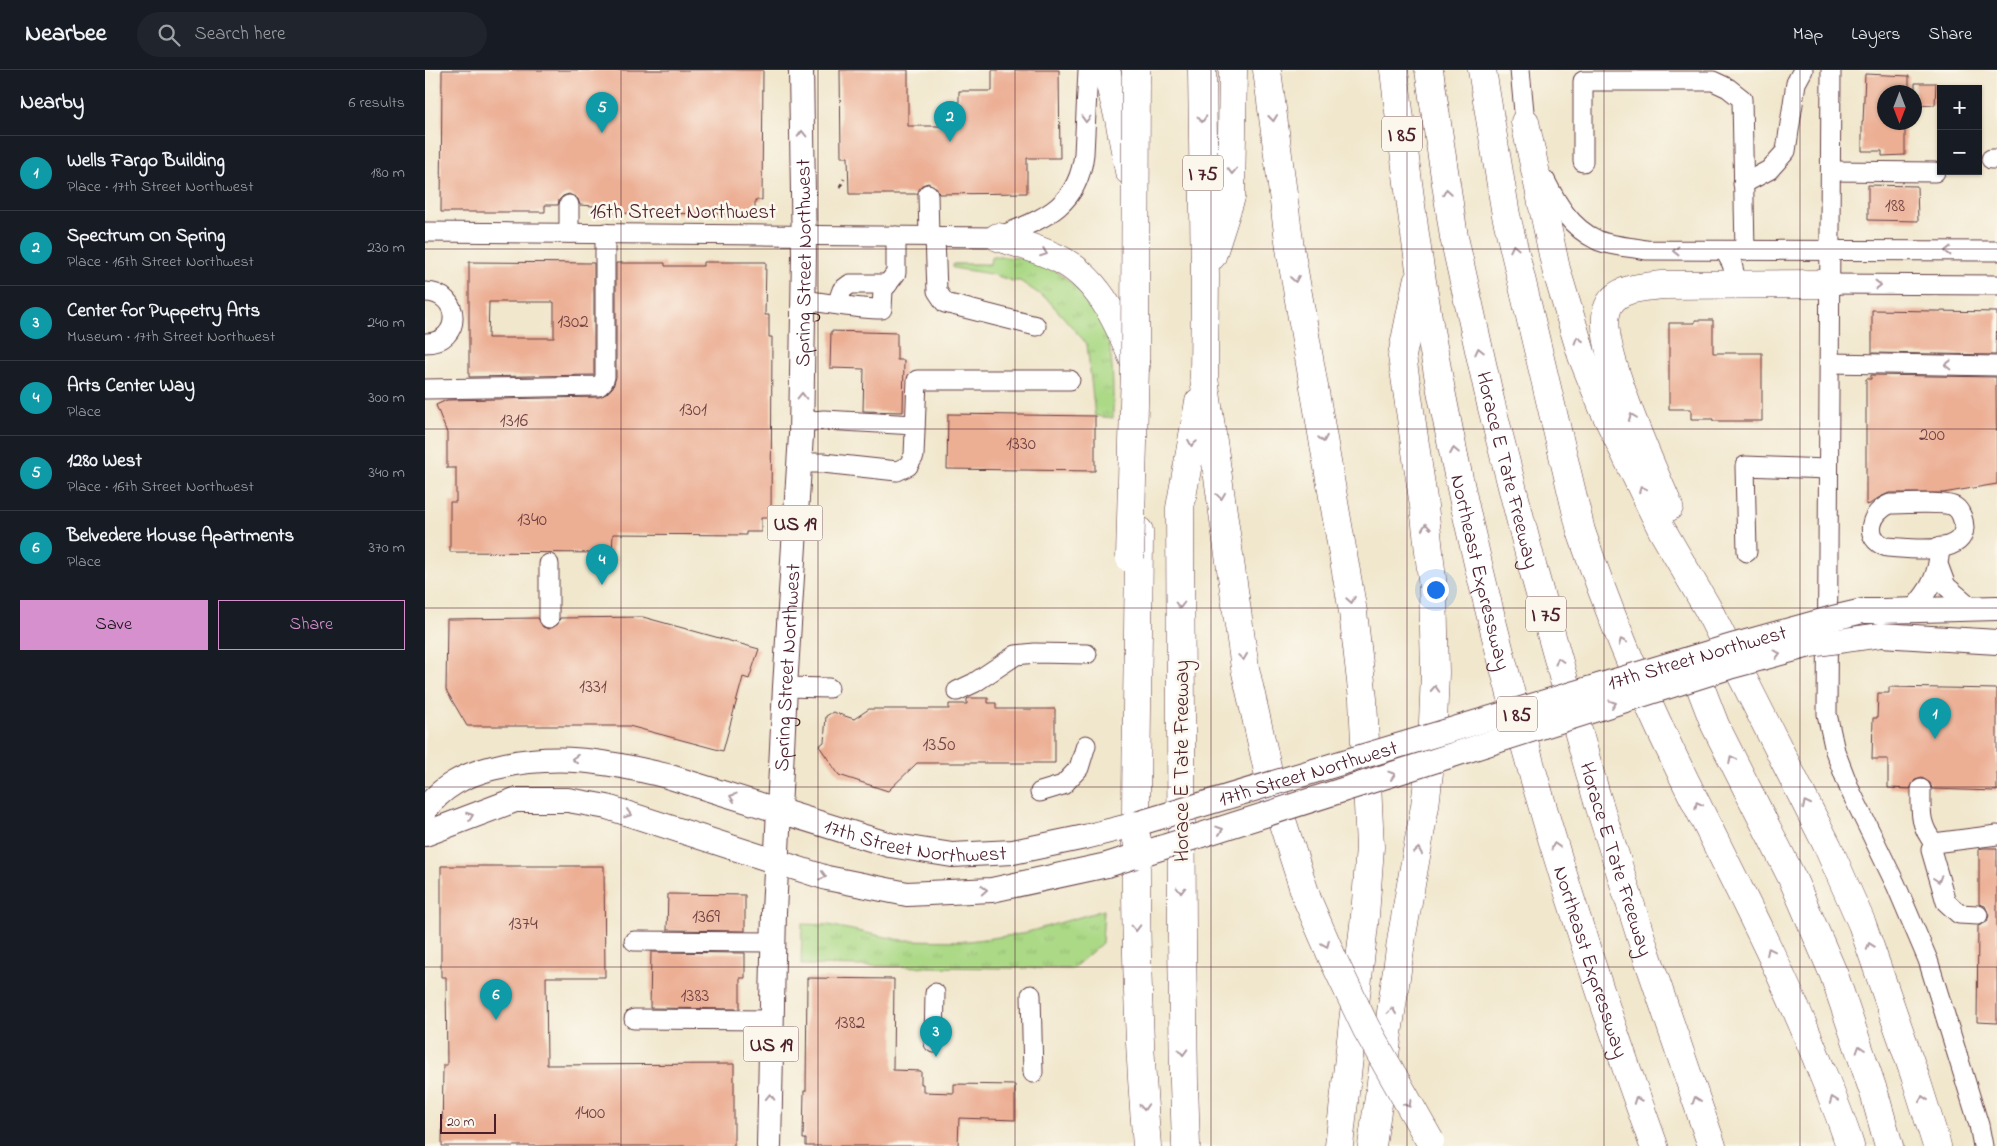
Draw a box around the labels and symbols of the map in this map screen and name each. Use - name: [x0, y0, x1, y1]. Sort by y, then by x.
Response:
- north arrow: [1877, 85, 1922, 130]
- pin: 5: [586, 92, 618, 133]
- pin: 2: [934, 101, 966, 142]
- one-way arrow: [1081, 115, 1091, 123]
- one-way arrow: [1197, 115, 1208, 123]
- one-way arrow: [1267, 115, 1278, 123]
- road number: I 85: [1382, 116, 1422, 152]
- one-way arrow: [797, 130, 807, 138]
- road number: I 75: [1183, 156, 1223, 190]
- street label: Spring Street Northwest: [789, 159, 822, 367]
- one-way arrow: [1227, 168, 1237, 175]
- one-way arrow: [1443, 188, 1453, 196]
- house number: 188: [1885, 193, 1905, 220]
- street label: 16th Street Northwest: [590, 198, 776, 228]
- one-way arrow: [1509, 243, 1520, 252]
- one-way arrow: [1672, 245, 1680, 256]
- one-way arrow: [1944, 246, 1952, 256]
- one-way arrow: [1039, 247, 1048, 257]
- one-way arrow: [1290, 275, 1300, 284]
- one-way arrow: [1874, 279, 1882, 290]
- house number: 1302: [557, 309, 589, 336]
- one-way arrow: [1573, 337, 1583, 345]
- one-way arrow: [1474, 347, 1485, 356]
- one-way arrow: [1944, 360, 1952, 370]
- street label: Horace E Tate Freeway: [1467, 369, 1545, 573]
- one-way arrow: [797, 392, 807, 400]
- house number: 1301: [679, 397, 707, 424]
- house number: 1316: [500, 408, 528, 435]
- one-way arrow: [1628, 413, 1638, 422]
- house number: 200: [1919, 422, 1945, 449]
- house number: 1330: [1006, 431, 1036, 458]
- one-way arrow: [1318, 435, 1328, 444]
- one-way arrow: [1187, 439, 1198, 448]
- one-way arrow: [1449, 447, 1460, 455]
- street label: Northeast Expressway: [1441, 472, 1517, 674]
- one-way arrow: [1638, 486, 1648, 495]
- one-way arrow: [1215, 492, 1226, 500]
- road number: US 19: [767, 506, 823, 540]
- house number: 1340: [517, 507, 547, 534]
- one-way arrow: [1421, 523, 1432, 531]
- pin: 4: [586, 544, 618, 585]
- street label: Spring Street Northwest: [768, 563, 810, 772]
- your location: [1423, 577, 1449, 603]
- one-way arrow: [1346, 595, 1356, 604]
- road number: I 75: [1526, 596, 1566, 632]
- one-way arrow: [1175, 602, 1185, 609]
- street label: 17th Street Northwest: [1604, 618, 1791, 699]
- one-way arrow: [1617, 638, 1628, 647]
- one-way arrow: [1772, 649, 1781, 660]
- one-way arrow: [1237, 653, 1248, 661]
- one-way arrow: [1554, 657, 1565, 666]
- street label: Horace E Tate Freeway: [1168, 660, 1200, 862]
- house number: 1331: [579, 674, 607, 701]
- one-way arrow: [1429, 685, 1440, 693]
- road number: I 85: [1497, 696, 1537, 732]
- pin: 1: [1919, 698, 1951, 739]
- one-way arrow: [1609, 699, 1617, 709]
- house number: 1350: [923, 732, 955, 759]
- street label: 17th Street Northwest: [1215, 734, 1402, 816]
- one-way arrow: [571, 754, 579, 765]
- one-way arrow: [1728, 755, 1738, 764]
- street label: Horace E Tate Freeway: [1571, 759, 1659, 962]
- one-way arrow: [1387, 770, 1395, 780]
- one-way arrow: [729, 793, 737, 803]
- one-way arrow: [1802, 800, 1812, 809]
- one-way arrow: [1694, 801, 1704, 810]
- one-way arrow: [624, 808, 632, 818]
- one-way arrow: [465, 812, 474, 822]
- street label: 17th Street Northwest: [820, 812, 1007, 872]
- one-way arrow: [1216, 825, 1224, 835]
- one-way arrow: [1550, 842, 1560, 850]
- one-way arrow: [1413, 846, 1423, 855]
- street label: Northeast Expressway: [1544, 863, 1635, 1063]
- one-way arrow: [818, 871, 827, 881]
- one-way arrow: [1933, 874, 1943, 882]
- one-way arrow: [980, 885, 988, 896]
- one-way arrow: [1176, 886, 1186, 894]
- house number: 1369: [692, 904, 720, 931]
- house number: 1374: [508, 911, 538, 938]
- one-way arrow: [1131, 924, 1141, 932]
- one-way arrow: [1320, 939, 1331, 948]
- one-way arrow: [1866, 942, 1876, 950]
- one-way arrow: [1766, 947, 1776, 956]
- pin: 6: [480, 979, 512, 1020]
- house number: 1383: [681, 983, 710, 1010]
- one-way arrow: [1386, 1007, 1396, 1015]
- house number: 1382: [835, 1010, 865, 1037]
- pin: 3: [920, 1016, 952, 1057]
- road number: US 19: [743, 1026, 799, 1062]
- one-way arrow: [1856, 1045, 1866, 1054]
- one-way arrow: [1178, 1049, 1188, 1057]
- one-way arrow: [765, 1093, 775, 1101]
- one-way arrow: [1633, 1096, 1643, 1105]
- one-way arrow: [1691, 1096, 1701, 1105]
- one-way arrow: [1829, 1096, 1839, 1105]
- one-way arrow: [1918, 1096, 1928, 1104]
- one-way arrow: [1402, 1099, 1412, 1108]
- house number: 1400: [575, 1100, 605, 1127]
- one-way arrow: [1138, 1104, 1149, 1112]
- scale bar: [440, 1111, 496, 1134]

